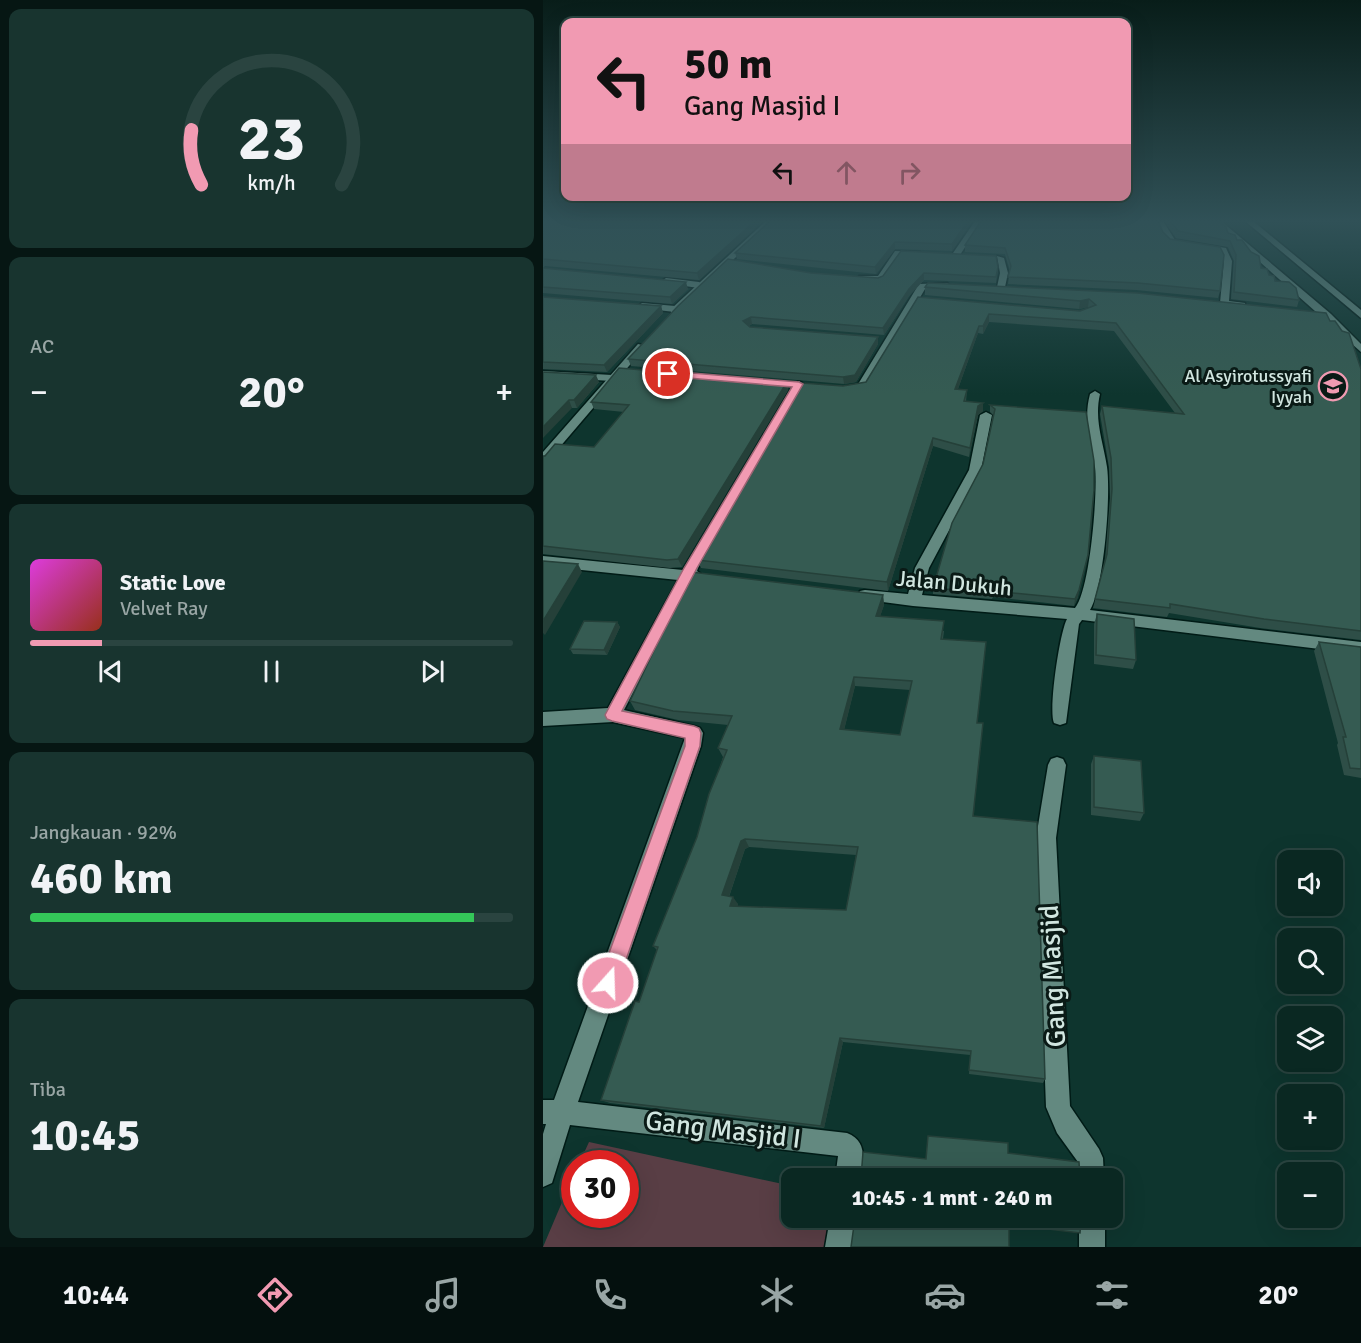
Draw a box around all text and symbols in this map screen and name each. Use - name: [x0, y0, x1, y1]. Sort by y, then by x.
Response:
- text: 50 m: [684, 39, 773, 90]
- icon: left: [585, 42, 663, 120]
- text: Gang Masjid I: [684, 90, 840, 123]
- text: 23: [238, 100, 305, 177]
- icon: left: [767, 156, 800, 189]
- icon: ahead: [830, 156, 863, 189]
- icon: right: [893, 156, 926, 189]
- text: km/h: [247, 171, 296, 197]
- text: AC: [30, 334, 54, 359]
- pin: [642, 348, 693, 399]
- icon: arrive: [651, 357, 684, 390]
- text: 20°: [238, 365, 305, 420]
- place label: Al Asyirotussyafi Iyyah: [1184, 365, 1312, 408]
- school or university icon: Al Asyirotussyafi Iyyah: [1317, 370, 1349, 402]
- text: −: [30, 372, 48, 413]
- text: +: [495, 372, 513, 413]
- street label: Jalan Dukuh: [895, 565, 1013, 601]
- text: Static Love: [120, 569, 226, 596]
- text: Velvet Ray: [120, 596, 208, 621]
- icon: previous: [94, 655, 127, 688]
- icon: pause: [255, 655, 288, 688]
- icon: next: [416, 655, 449, 688]
- text: Jangkauan · 92%: [30, 820, 177, 845]
- map controls: [1277, 850, 1343, 1228]
- button: sound: [1277, 850, 1343, 916]
- text: 460 km: [30, 851, 173, 906]
- street label: Gang Masjid: [1033, 904, 1073, 1048]
- button: search: [1277, 928, 1343, 994]
- position arrow: [576, 951, 640, 1015]
- button: layers: [1277, 1006, 1343, 1072]
- text: Tiba: [30, 1077, 66, 1102]
- button: +: [1277, 1084, 1343, 1150]
- street label: Gang Masjid I: [643, 1104, 803, 1156]
- text: 10:45: [30, 1108, 140, 1163]
- speed limit sign: 30: [561, 1150, 639, 1228]
- button: −: [1277, 1162, 1343, 1228]
- text: 10:45 · 1 mnt · 240 m: [852, 1184, 1052, 1211]
- icon: directions: [254, 1274, 296, 1316]
- icon: music: [422, 1274, 464, 1316]
- icon: phone: [589, 1274, 631, 1316]
- icon: climate: [756, 1274, 798, 1316]
- icon: car: [924, 1274, 966, 1316]
- icon: filters: [1091, 1274, 1133, 1316]
- text: 10:44: [63, 1279, 129, 1312]
- text: 20°: [1258, 1279, 1298, 1312]

